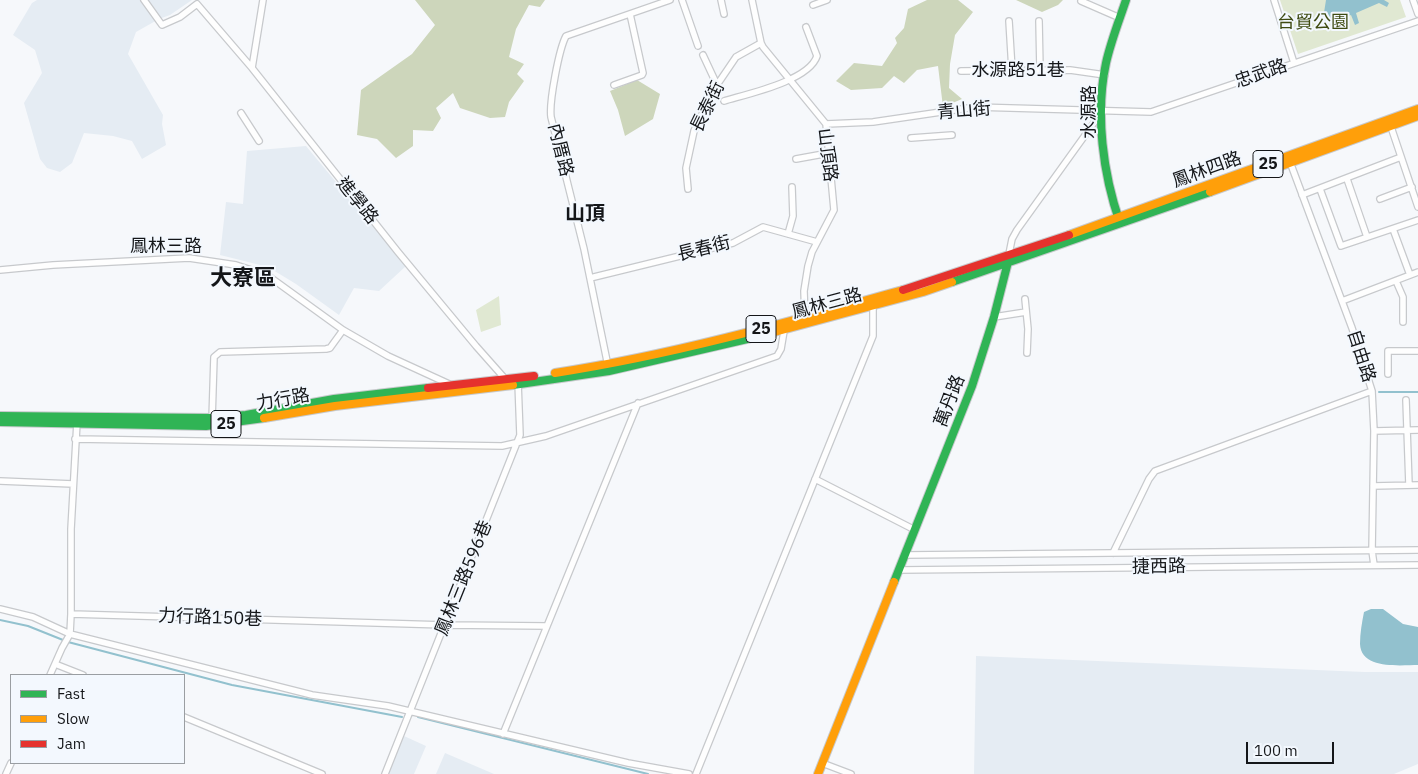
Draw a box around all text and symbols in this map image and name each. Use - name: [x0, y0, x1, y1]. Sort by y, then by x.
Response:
- park label: 台貿公園: [1277, 12, 1349, 34]
- street label: 忠武路: [1232, 55, 1290, 93]
- street label: 水源路51巷: [971, 60, 1065, 82]
- street label: 長泰街: [686, 78, 730, 136]
- street label: 水源路: [1079, 85, 1101, 139]
- street label: 青山街: [936, 98, 992, 124]
- street label: 內厝路: [543, 121, 577, 179]
- street label: 山頂路: [813, 127, 841, 183]
- street label: 鳳林四路: [1169, 148, 1245, 192]
- road number: 25: [1253, 150, 1283, 178]
- street label: 進學路: [332, 173, 382, 229]
- district label: 山頂: [565, 202, 605, 226]
- street label: 長春街: [675, 232, 733, 266]
- street label: 鳳林三路: [130, 236, 202, 258]
- district label: 大寮區: [210, 266, 276, 292]
- street label: 鳳林三路: [789, 284, 865, 324]
- road number: 25: [746, 316, 776, 342]
- street label: 自由路: [1342, 327, 1380, 385]
- street label: 萬丹路: [930, 372, 970, 430]
- street label: 力行路: [255, 385, 311, 415]
- road number: 25: [211, 410, 241, 438]
- street label: 鳳林三路596巷: [431, 517, 497, 639]
- street label: 捷西路: [1132, 556, 1186, 578]
- street label: 力行路150巷: [157, 605, 263, 631]
- legend: [10, 674, 185, 764]
- text: Fast: [57, 684, 85, 703]
- text: Slow: [57, 709, 90, 728]
- scale bar: [1248, 732, 1336, 764]
- text: Jam: [57, 734, 86, 753]
- text: 100 m: [1254, 741, 1298, 760]

